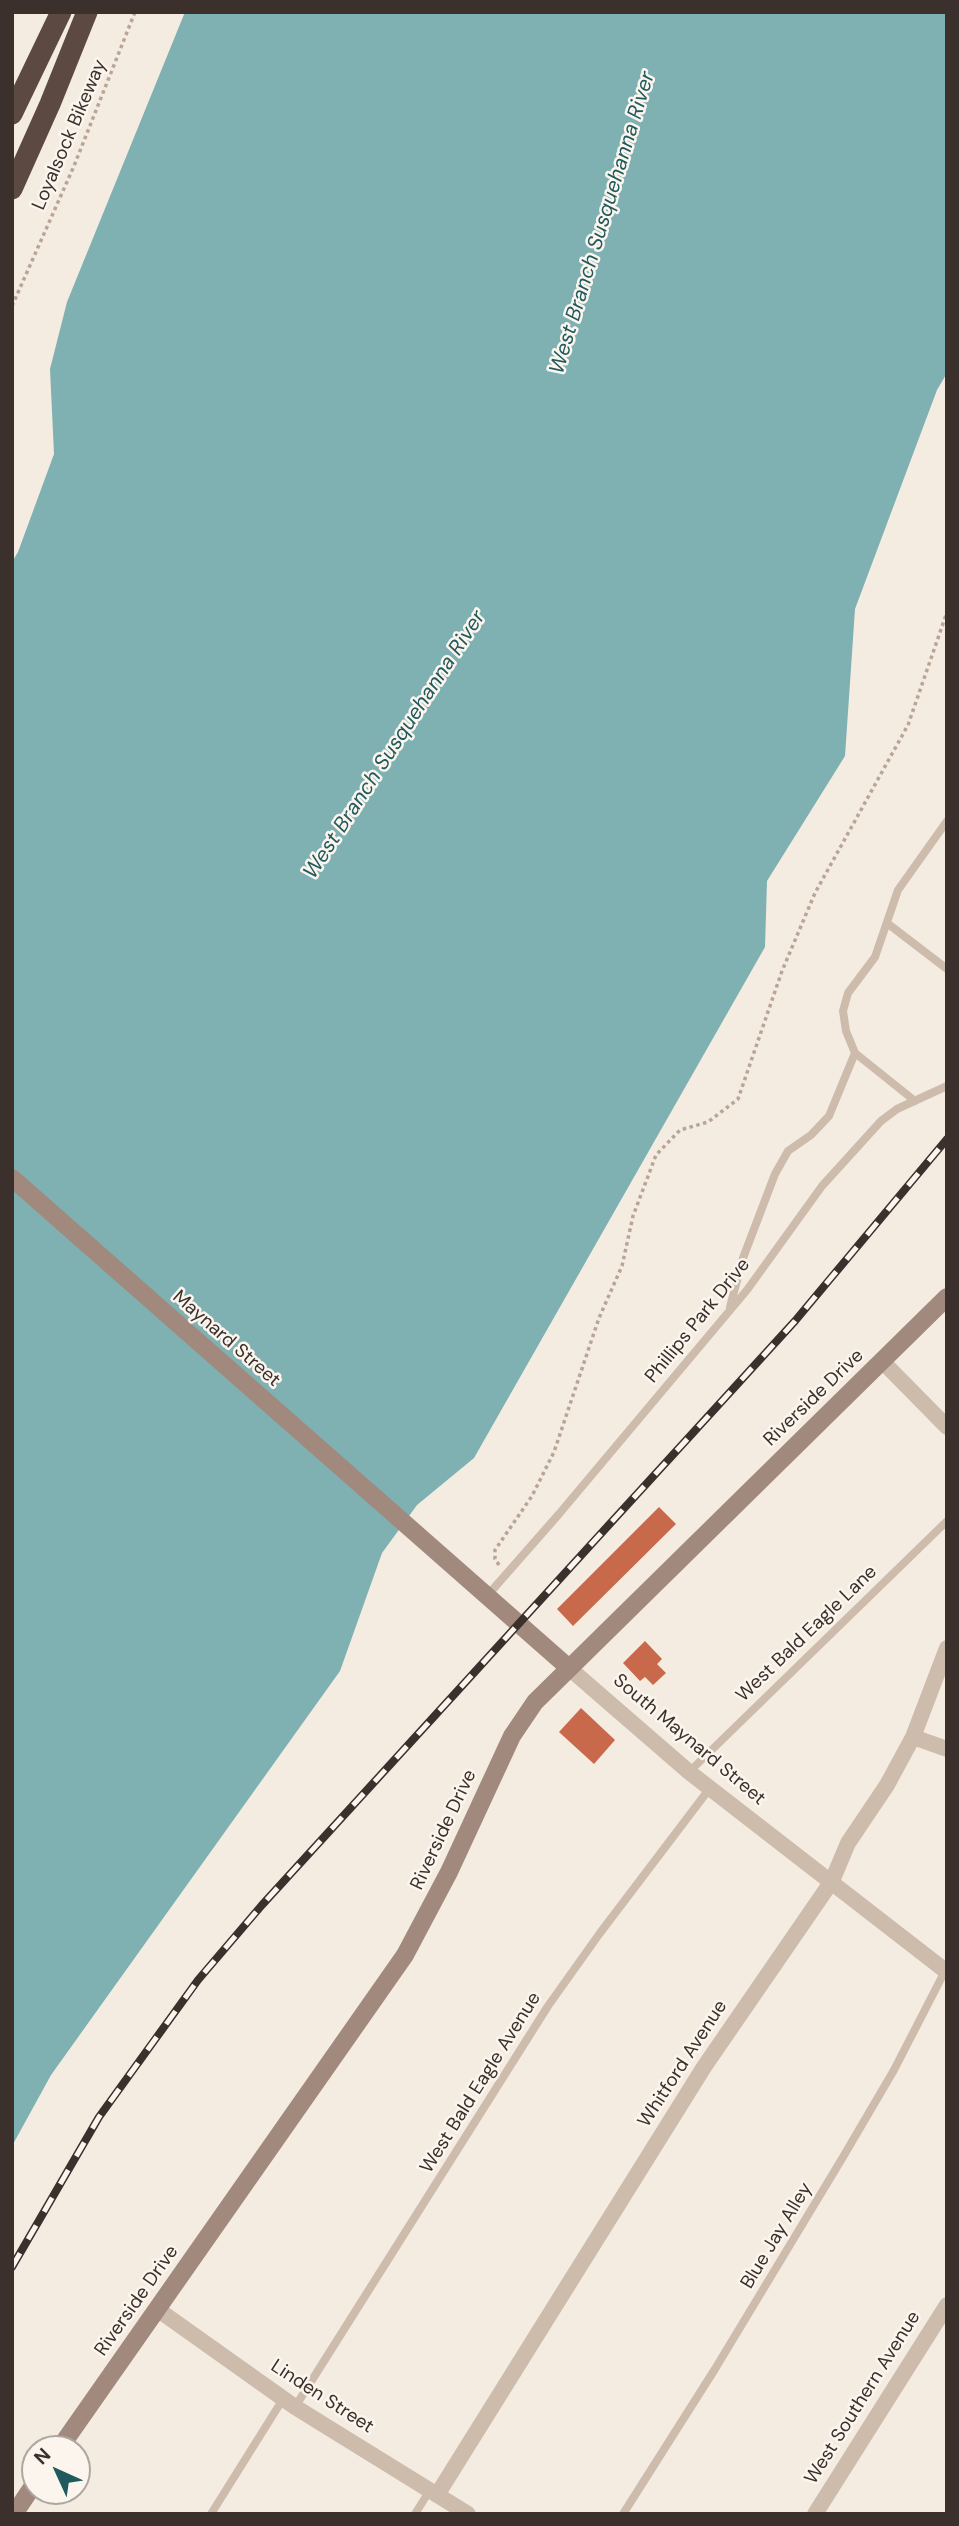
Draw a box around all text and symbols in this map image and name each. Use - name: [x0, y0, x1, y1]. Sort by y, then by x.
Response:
- street label: Loyalsock Bikeway: [28, 56, 112, 214]
- water label: West Branch Susquehanna River: [545, 69, 661, 377]
- water label: West Branch Susquehanna River: [299, 606, 491, 884]
- street label: Phillips Park Drive: [641, 1254, 755, 1388]
- street label: Maynard Street: [167, 1286, 285, 1392]
- street label: Riverside Drive: [759, 1345, 869, 1451]
- street label: West Bald Eagle Lane: [732, 1561, 882, 1707]
- street label: South Maynard Street: [608, 1670, 770, 1810]
- street label: Riverside Drive: [406, 1766, 482, 1894]
- street label: West Bald Eagle Avenue: [416, 1988, 546, 2178]
- street label: Whitford Avenue: [633, 1996, 733, 2132]
- street label: Blue Jay Alley: [736, 2179, 818, 2293]
- street label: Riverside Drive: [90, 2241, 184, 2361]
- street label: West Southern Avenue: [800, 2307, 926, 2489]
- street label: Linden Street: [266, 2355, 378, 2439]
- north arrow: [21, 2435, 91, 2505]
- text: N: [28, 2442, 56, 2470]

